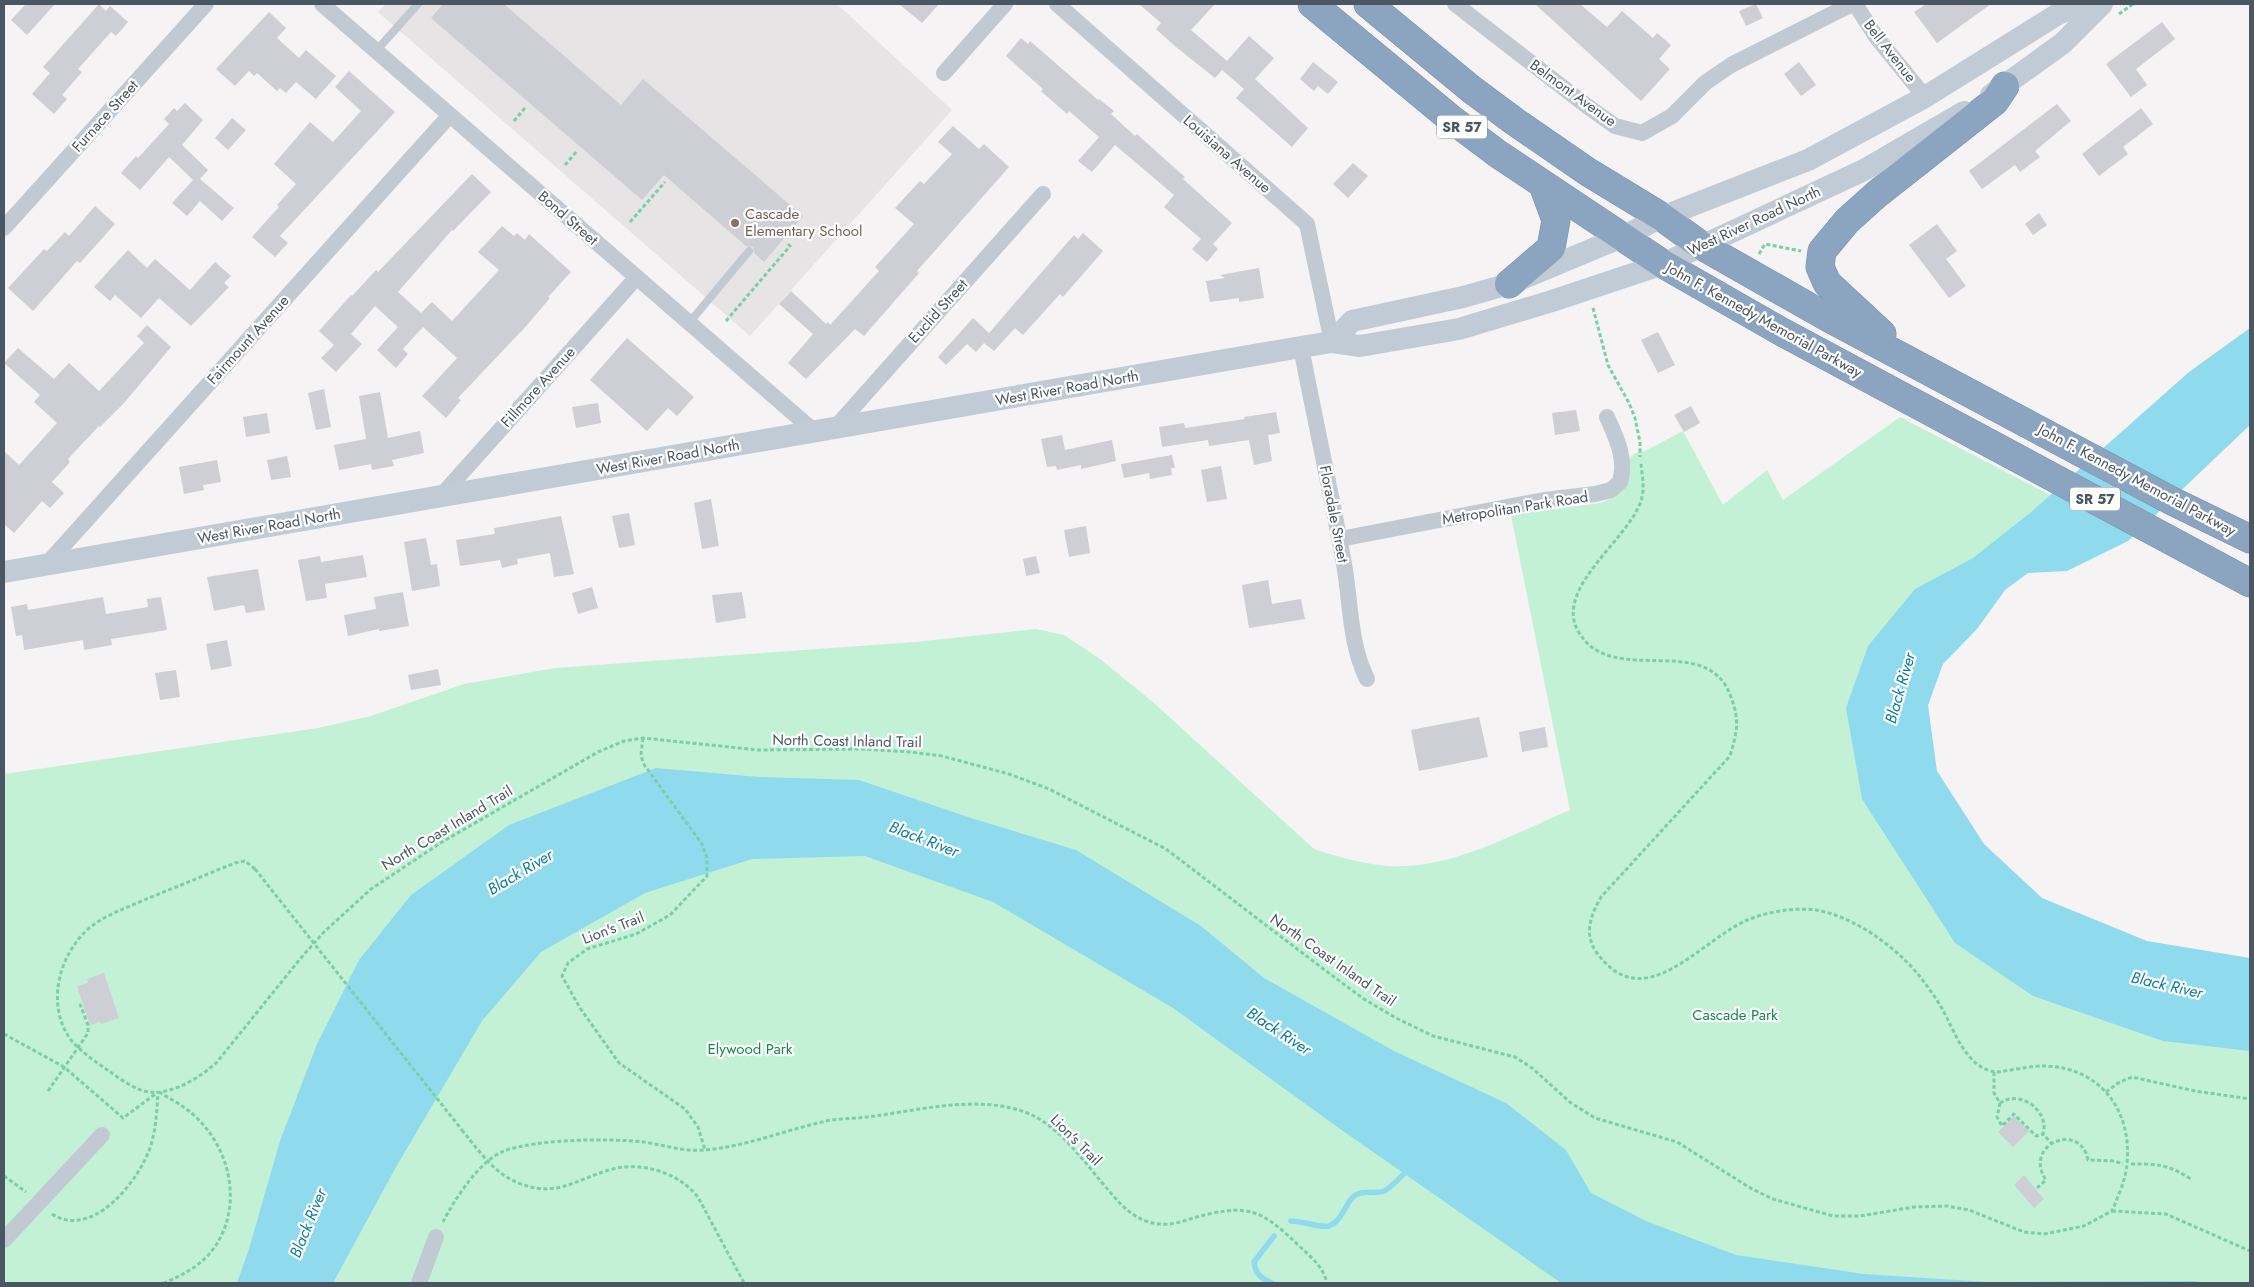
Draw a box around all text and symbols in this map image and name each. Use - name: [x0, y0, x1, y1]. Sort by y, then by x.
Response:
- street label: Bell Avenue: [1858, 15, 1922, 87]
- street label: Belmont Avenue: [1525, 54, 1621, 132]
- street label: Furnace Street: [67, 75, 144, 157]
- street label: Louisiana Avenue: [1178, 110, 1276, 199]
- road number: SR 57: [1437, 115, 1487, 138]
- street label: West River Road North: [1684, 180, 1824, 262]
- street label: Bond Street: [533, 186, 603, 251]
- place label: Cascade Elementary School: [745, 203, 862, 242]
- marker: Cascade Elementary School: [729, 217, 741, 229]
- street label: John F. Kennedy Memorial Parkway: [1660, 256, 1866, 383]
- street label: Euclid Street: [903, 274, 973, 348]
- street label: Fairmount Avenue: [202, 290, 294, 390]
- street label: Fillmore Avenue: [496, 342, 581, 432]
- street label: West River Road North: [994, 365, 1140, 411]
- street label: John F. Kennedy Memorial Parkway: [2032, 417, 2240, 542]
- street label: West River Road North: [595, 434, 741, 480]
- street label: Floradale Street: [1314, 463, 1354, 565]
- street label: Metropolitan Park Road: [1440, 486, 1590, 530]
- road number: SR 57: [2070, 488, 2120, 510]
- street label: West River Road North: [196, 503, 342, 549]
- water label: Black River: [1879, 648, 1922, 726]
- street label: North Coast Inland Trail: [772, 729, 922, 753]
- street label: North Coast Inland Trail: [377, 780, 517, 876]
- water label: Black River: [886, 815, 964, 863]
- water label: Black River: [483, 843, 559, 901]
- street label: Lion's Trail: [579, 906, 647, 950]
- street label: North Coast Inland Trail: [1266, 908, 1400, 1012]
- water label: Black River: [2129, 966, 2207, 1005]
- water label: Black River: [1242, 1002, 1317, 1061]
- park label: Cascade Park: [1692, 1004, 1778, 1026]
- park label: Elywood Park: [708, 1038, 793, 1060]
- street label: Lion's Trail: [1045, 1109, 1107, 1171]
- water label: Black River: [284, 1183, 333, 1261]

